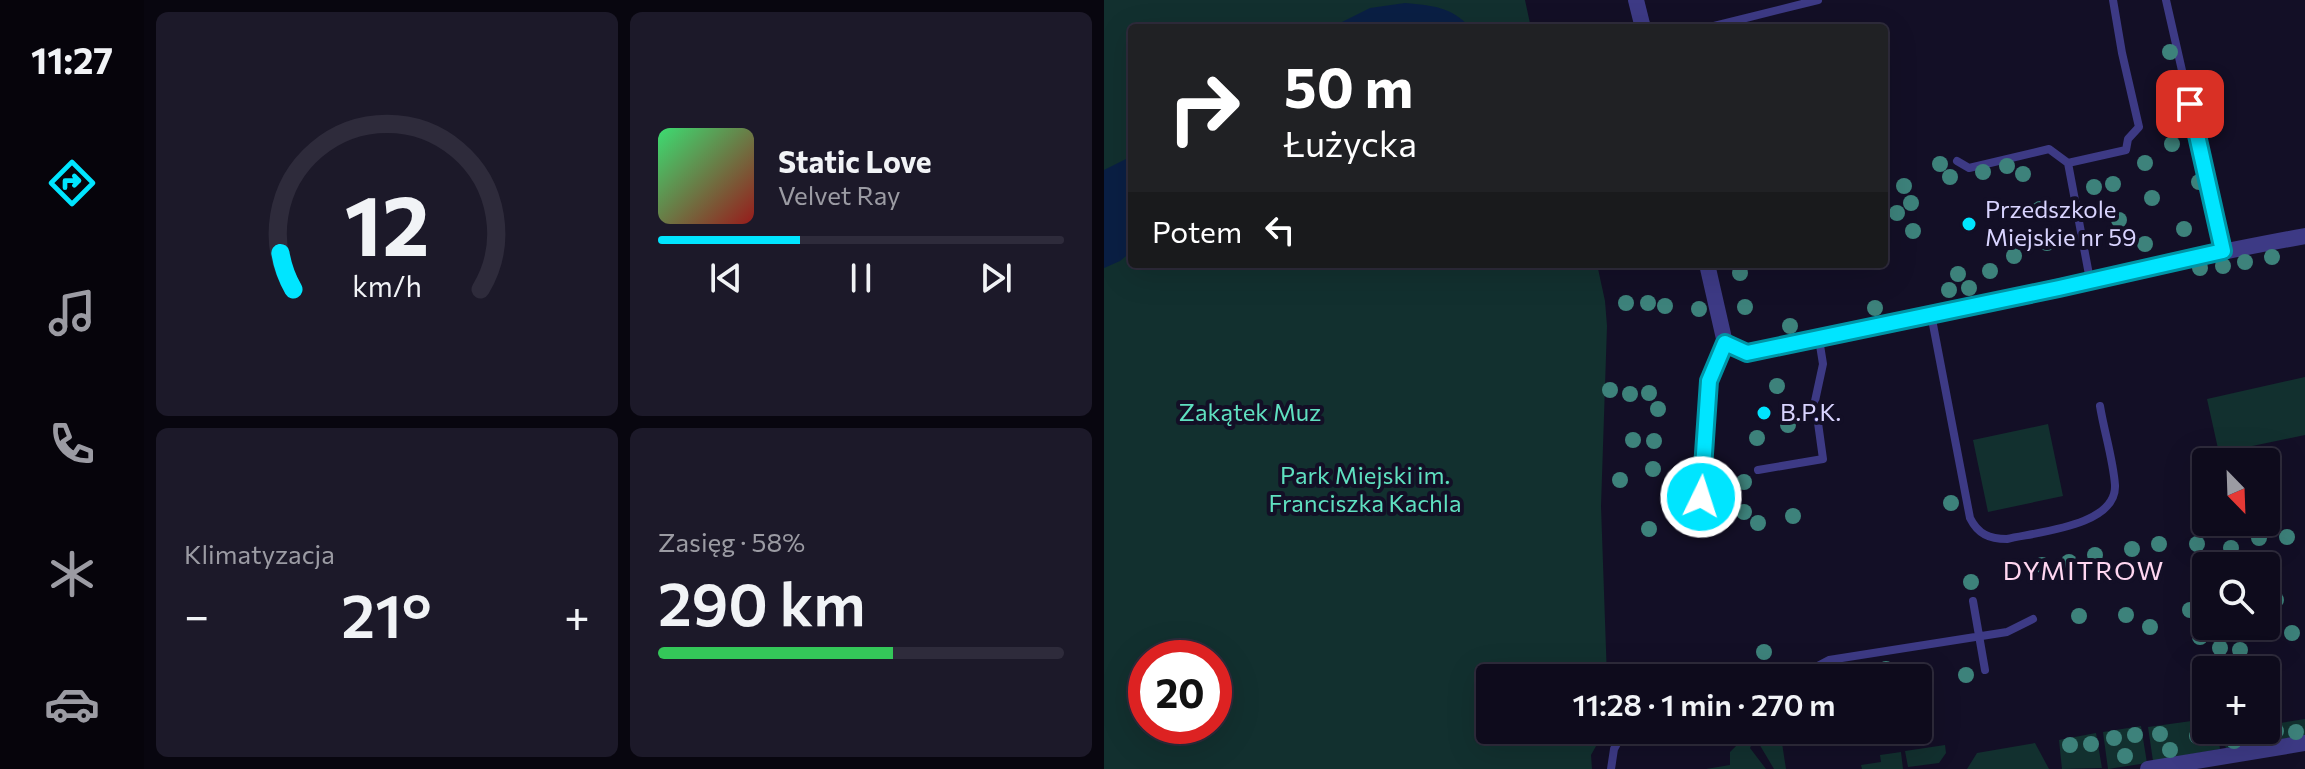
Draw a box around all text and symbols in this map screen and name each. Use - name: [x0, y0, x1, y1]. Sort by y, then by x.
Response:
- text: 11:27: [31, 37, 113, 81]
- text: 50 m: [1284, 51, 1413, 120]
- icon: right: [1152, 56, 1256, 160]
- pin: [2156, 70, 2224, 138]
- icon: arrive: [2168, 82, 2212, 126]
- text: Łużycka: [1284, 120, 1417, 164]
- text: Static Love: [778, 142, 932, 179]
- icon: directions: [44, 155, 100, 211]
- text: 12: [345, 171, 429, 273]
- text: Velvet Ray: [778, 179, 901, 210]
- place label: Przedszkole Miejskie nr 59: [1985, 194, 2137, 251]
- icon: left: [1258, 208, 1302, 252]
- text: Potem: [1152, 212, 1242, 249]
- marker: Przedszkole Miejskie nr 59: [1960, 215, 1978, 233]
- icon: previous: [704, 256, 748, 300]
- icon: pause: [839, 256, 883, 300]
- icon: next: [974, 256, 1018, 300]
- text: km/h: [352, 268, 422, 303]
- icon: music: [44, 285, 100, 341]
- park label: Zakątek Muz: [1179, 397, 1321, 426]
- place label: B.P.K.: [1780, 397, 1841, 426]
- marker: B.P.K.: [1755, 404, 1773, 422]
- icon: phone: [44, 416, 100, 472]
- north arrow: [2192, 448, 2280, 536]
- map controls: [2192, 448, 2280, 744]
- position arrow: [1659, 455, 1743, 539]
- park label: Park Miejski im. Franciszka Kachla: [1268, 460, 1462, 517]
- text: Zasięg · 58%: [658, 526, 805, 557]
- text: Klimatyzacja: [184, 538, 335, 569]
- icon: climate: [44, 546, 100, 602]
- button: search: [2192, 552, 2280, 640]
- district label: DYMITROW: [2003, 554, 2165, 585]
- text: 290 km: [658, 565, 866, 638]
- text: 21°: [341, 577, 432, 650]
- text: −: [184, 587, 209, 641]
- text: +: [564, 587, 590, 641]
- speed limit sign: 20: [1128, 640, 1232, 744]
- button: +: [2192, 656, 2280, 744]
- icon: car: [44, 676, 100, 732]
- text: 11:28 · 1 min · 270 m: [1572, 685, 1836, 722]

